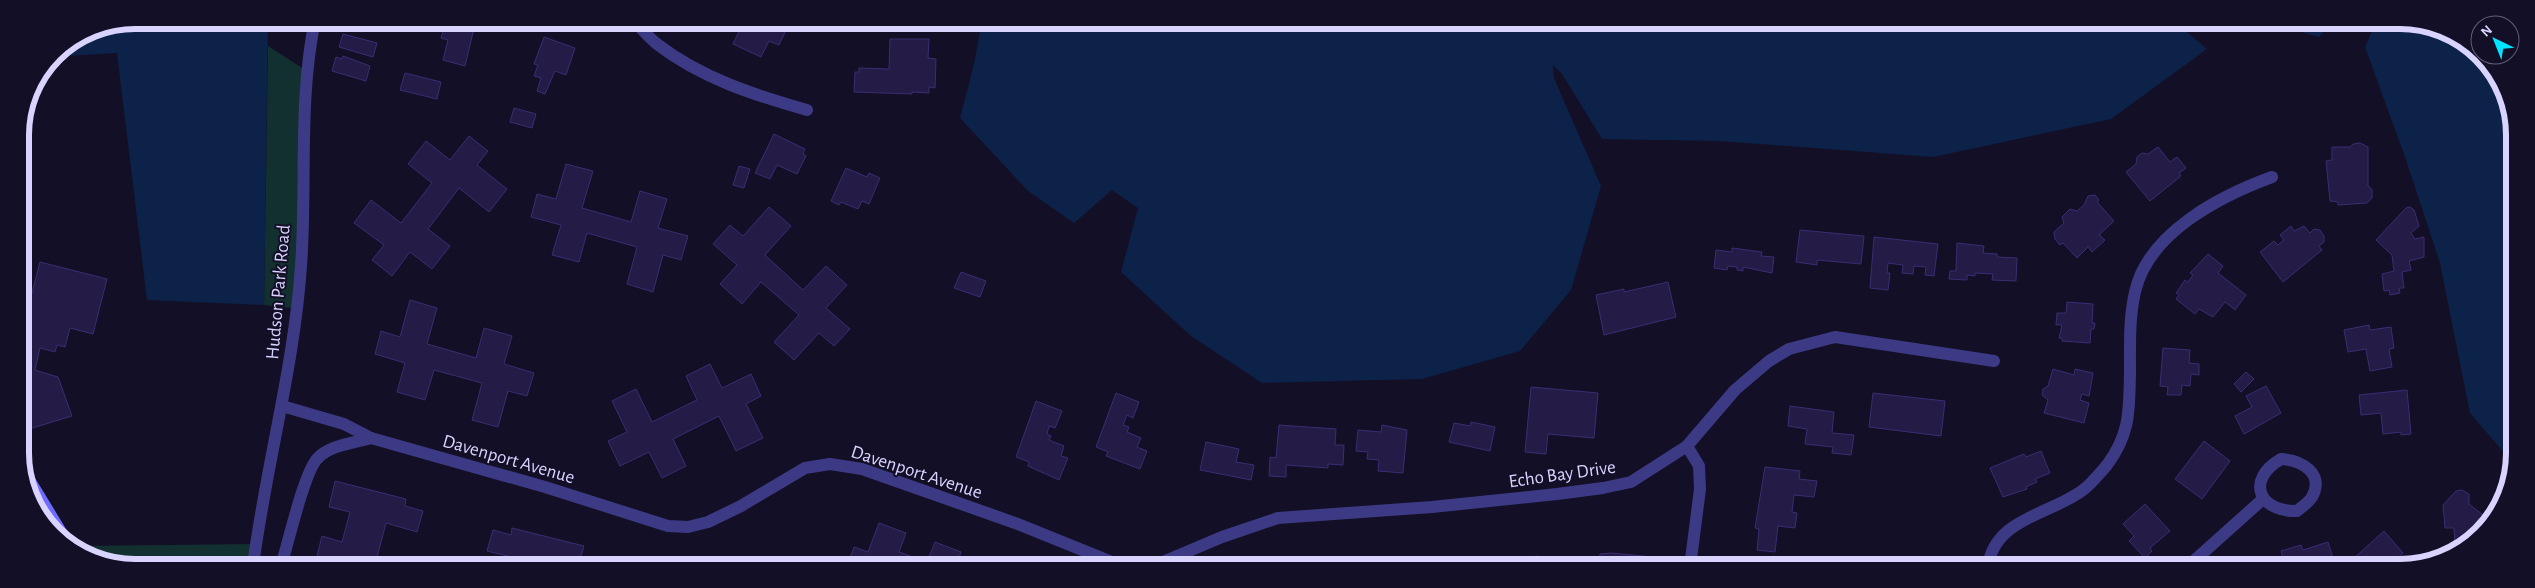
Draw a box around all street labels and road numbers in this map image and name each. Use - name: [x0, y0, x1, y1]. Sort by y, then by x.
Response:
- street label: Hudson Park Road: [263, 224, 294, 360]
- street label: Davenport Avenue: [440, 431, 577, 487]
- street label: Davenport Avenue: [849, 442, 984, 503]
- street label: Echo Bay Drive: [1507, 458, 1617, 491]

